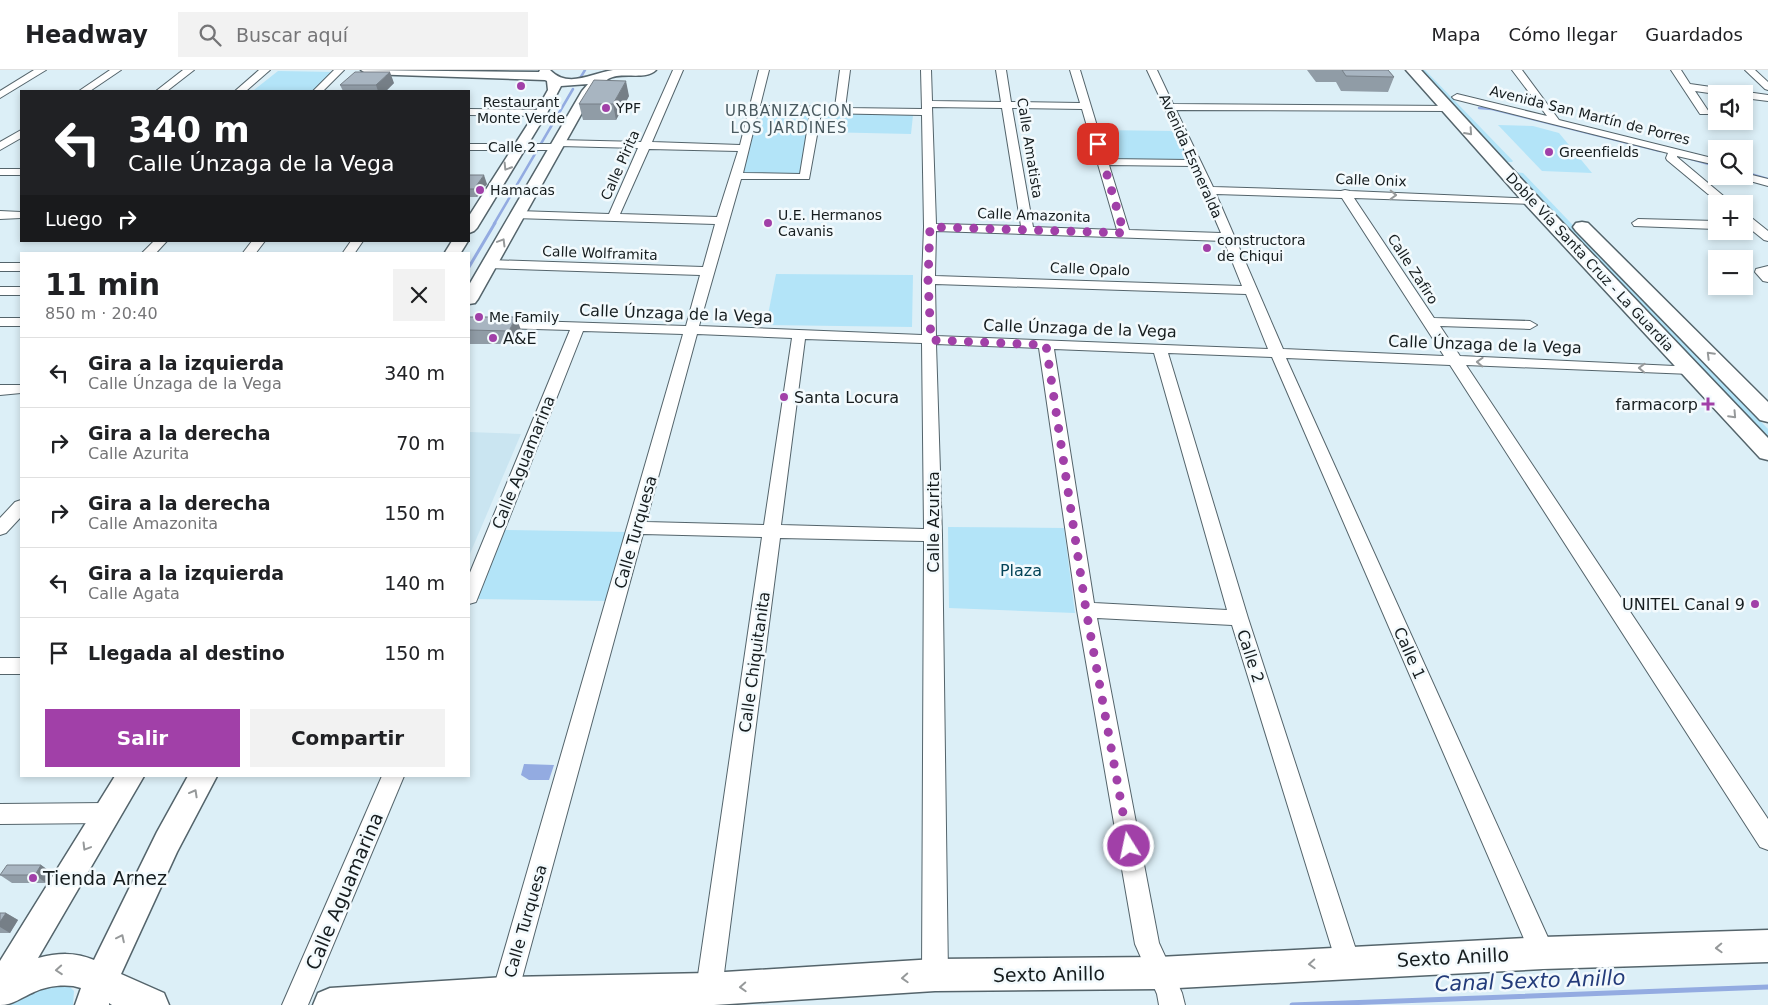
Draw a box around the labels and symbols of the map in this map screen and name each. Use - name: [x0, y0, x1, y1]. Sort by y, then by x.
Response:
- marker: Restaurant Monte Verde: [515, 80, 527, 92]
- street label: Avenida San Martín de Porres: [1488, 82, 1692, 148]
- street label: Avenida Esmeralda: [1156, 91, 1226, 221]
- place label: Restaurant Monte Verde: [477, 94, 565, 126]
- street label: Calle Amatista: [1014, 97, 1046, 199]
- place label: YPF: [615, 100, 641, 116]
- marker: YPF: [600, 102, 612, 114]
- district label: URBANIZACION LOS JARDINES: [725, 102, 853, 137]
- pin: [1077, 123, 1119, 165]
- one-way arrow: [1463, 126, 1472, 135]
- street label: Calle Pirita: [597, 128, 643, 202]
- street label: Calle 2: [488, 139, 536, 155]
- place label: Greenfields: [1559, 144, 1639, 160]
- marker: Greenfields: [1543, 146, 1555, 158]
- one-way arrow: [503, 161, 513, 170]
- street label: Doble Vía Santa Cruz - La Guardia: [1503, 169, 1677, 355]
- street label: Calle Onix: [1335, 171, 1407, 189]
- place label: Hamacas: [490, 182, 555, 198]
- marker: Hamacas: [474, 184, 486, 196]
- one-way arrow: [1390, 190, 1398, 201]
- street label: Calle Amazonita: [977, 205, 1091, 225]
- place label: U.E. Hermanos Cavanis: [778, 207, 882, 239]
- marker: U.E. Hermanos Cavanis: [762, 217, 774, 229]
- street label: Calle Zafiro: [1384, 231, 1442, 307]
- place label: constructora de Chiqui: [1217, 232, 1306, 264]
- one-way arrow: [496, 239, 506, 248]
- marker: constructora de Chiqui: [1201, 242, 1213, 254]
- street label: Calle Wolframita: [542, 243, 658, 263]
- street label: Calle Opalo: [1050, 260, 1130, 278]
- street label: Calle Únzaga de la Vega: [579, 301, 773, 326]
- place label: Me Family: [489, 309, 559, 325]
- marker: Me Family: [473, 311, 485, 323]
- street label: Calle Únzaga de la Vega: [983, 316, 1177, 341]
- place label: A&E: [503, 329, 537, 348]
- marker: A&E: [487, 332, 499, 344]
- street label: Calle Únzaga de la Vega: [1388, 332, 1582, 357]
- one-way arrow: [1706, 352, 1715, 361]
- one-way arrow: [1476, 357, 1484, 367]
- one-way arrow: [1638, 363, 1646, 373]
- place label: Santa Locura: [794, 388, 899, 407]
- marker: Santa Locura: [778, 391, 790, 403]
- street label: Calle Aguamarina: [488, 393, 559, 532]
- place label: farmacorp: [1616, 395, 1698, 414]
- marker: farmacorp: [1702, 398, 1714, 410]
- one-way arrow: [1727, 410, 1736, 419]
- street label: Calle Azurita: [924, 471, 943, 573]
- street label: Calle Turquesa: [610, 473, 661, 591]
- park label: Plaza: [1000, 561, 1042, 580]
- street label: Calle Chiquitanita: [735, 590, 774, 734]
- place label: UNITEL Canal 9: [1622, 595, 1745, 614]
- marker: UNITEL Canal 9: [1749, 598, 1761, 610]
- street label: Calle 1: [1390, 624, 1429, 682]
- street label: Calle 2: [1233, 627, 1268, 685]
- one-way arrow: [188, 789, 198, 798]
- street label: Calle Aguamarina: [301, 809, 387, 973]
- position arrow: [1102, 819, 1154, 871]
- one-way arrow: [82, 842, 92, 851]
- street label: Calle Turquesa: [500, 862, 551, 980]
- place label: Tienda Arnez: [42, 867, 167, 889]
- marker: Tienda Arnez: [27, 872, 39, 884]
- one-way arrow: [114, 934, 125, 943]
- one-way arrow: [1715, 942, 1723, 953]
- street label: Sexto Anillo: [1396, 943, 1510, 971]
- one-way arrow: [1308, 959, 1316, 970]
- street label: Sexto Anillo: [993, 962, 1105, 986]
- one-way arrow: [54, 965, 62, 976]
- water label: Canal Sexto Anillo: [1434, 966, 1626, 996]
- one-way arrow: [901, 972, 909, 983]
- one-way arrow: [739, 982, 747, 993]

